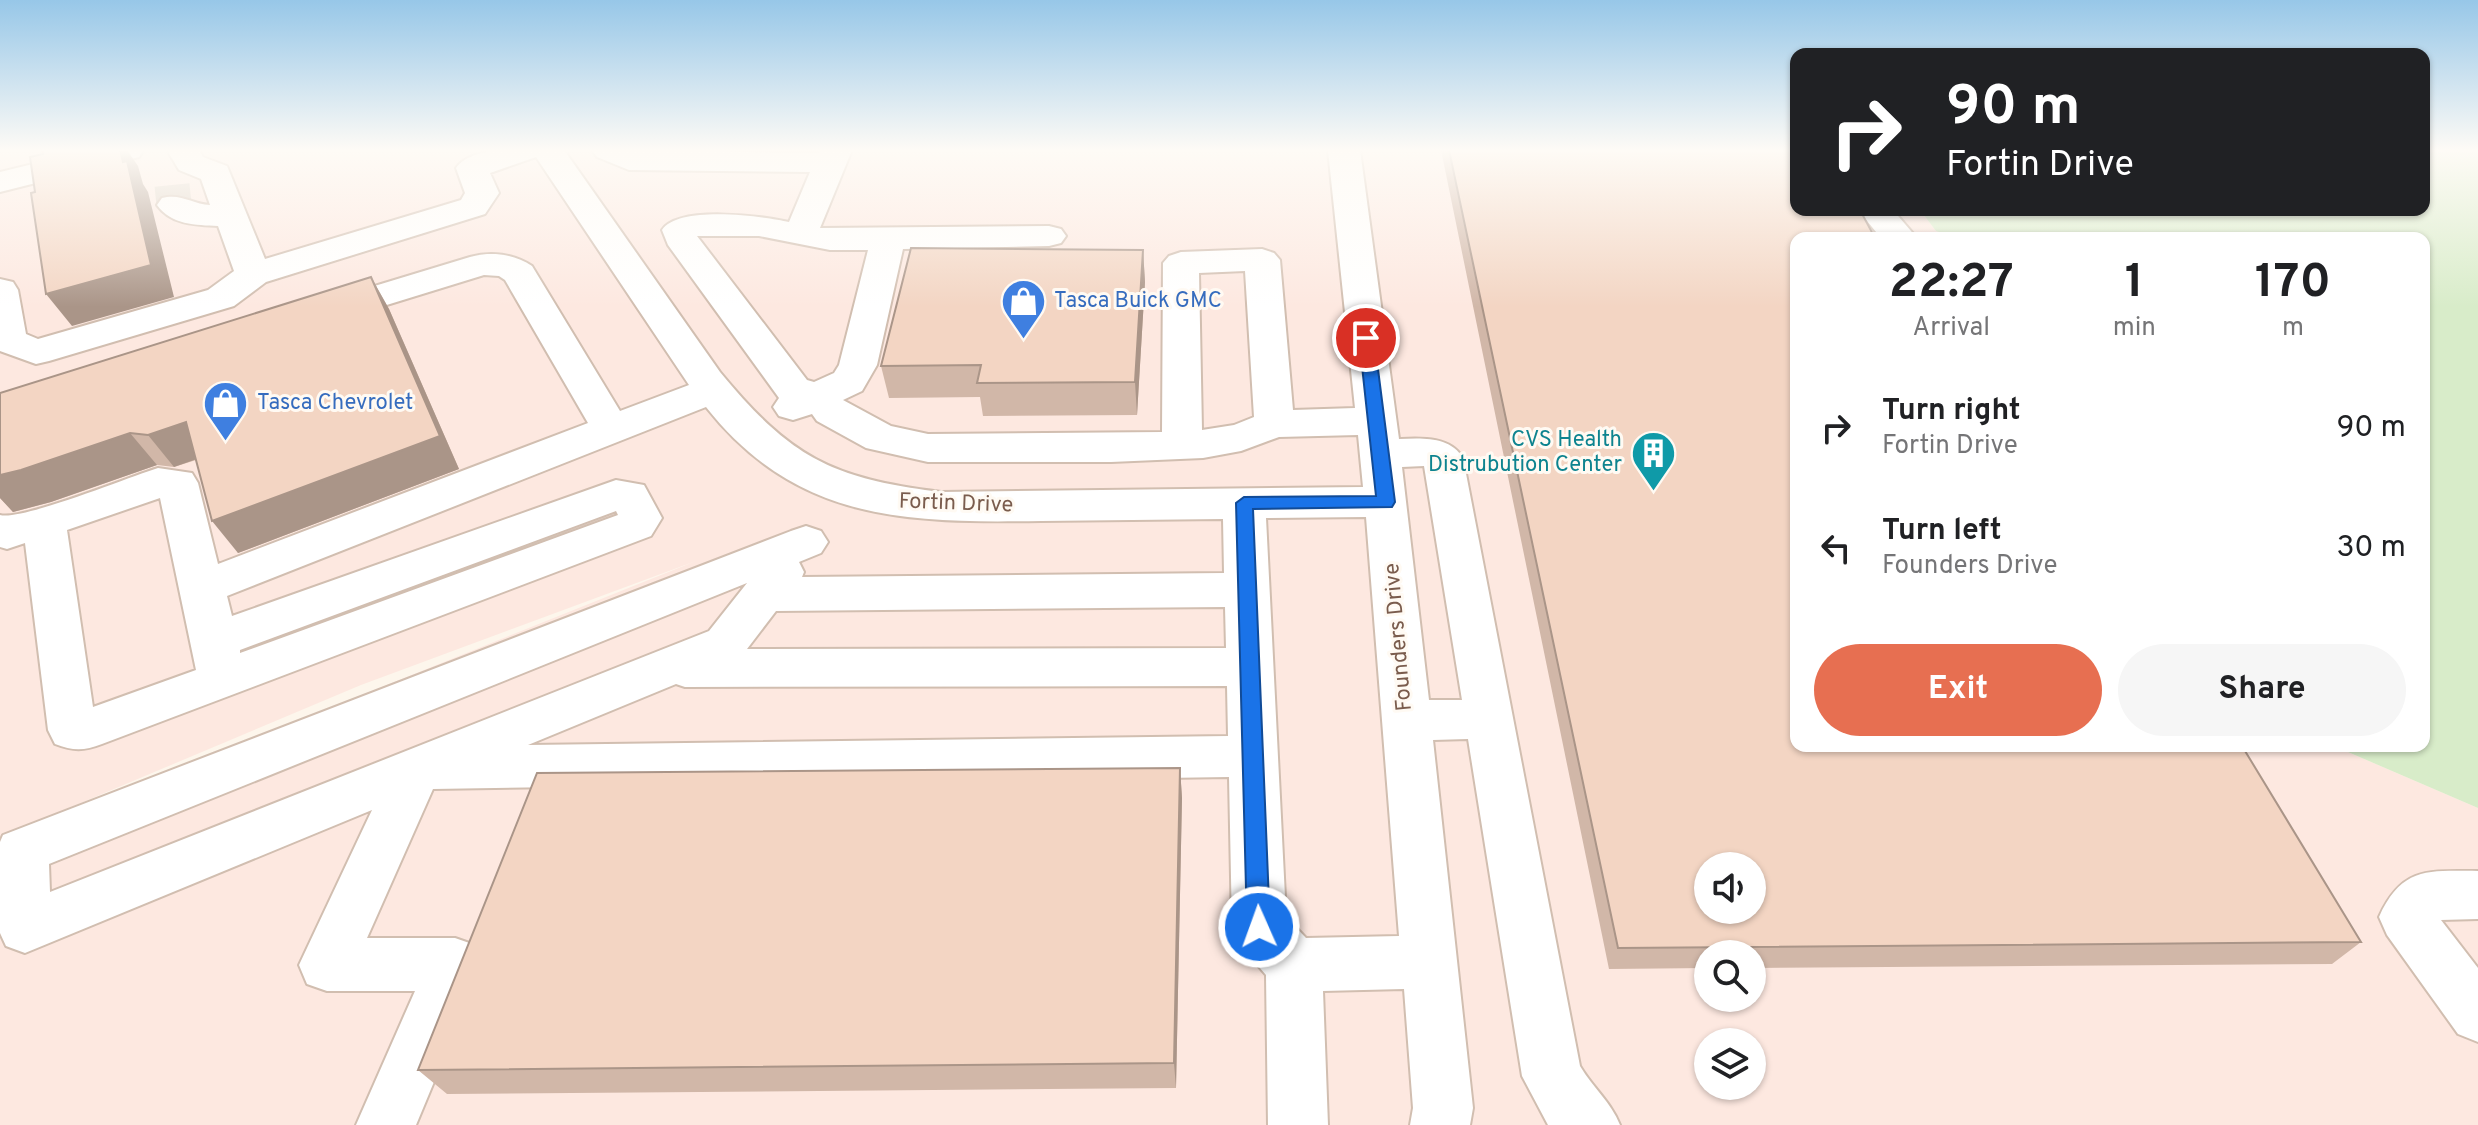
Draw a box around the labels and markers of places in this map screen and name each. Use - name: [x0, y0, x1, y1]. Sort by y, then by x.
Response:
- shop icon: Tasca Buick GMC: [999, 277, 1047, 340]
- place label: Tasca Buick GMC: [1054, 288, 1222, 315]
- pin: [1332, 304, 1400, 372]
- shop icon: Tasca Chevrolet: [202, 379, 250, 442]
- place label: Tasca Chevrolet: [257, 390, 413, 417]
- place label: CVS Health Distrubution Center: [1428, 427, 1622, 479]
- building icon: CVS Health Distrubution Center: [1629, 429, 1677, 492]

